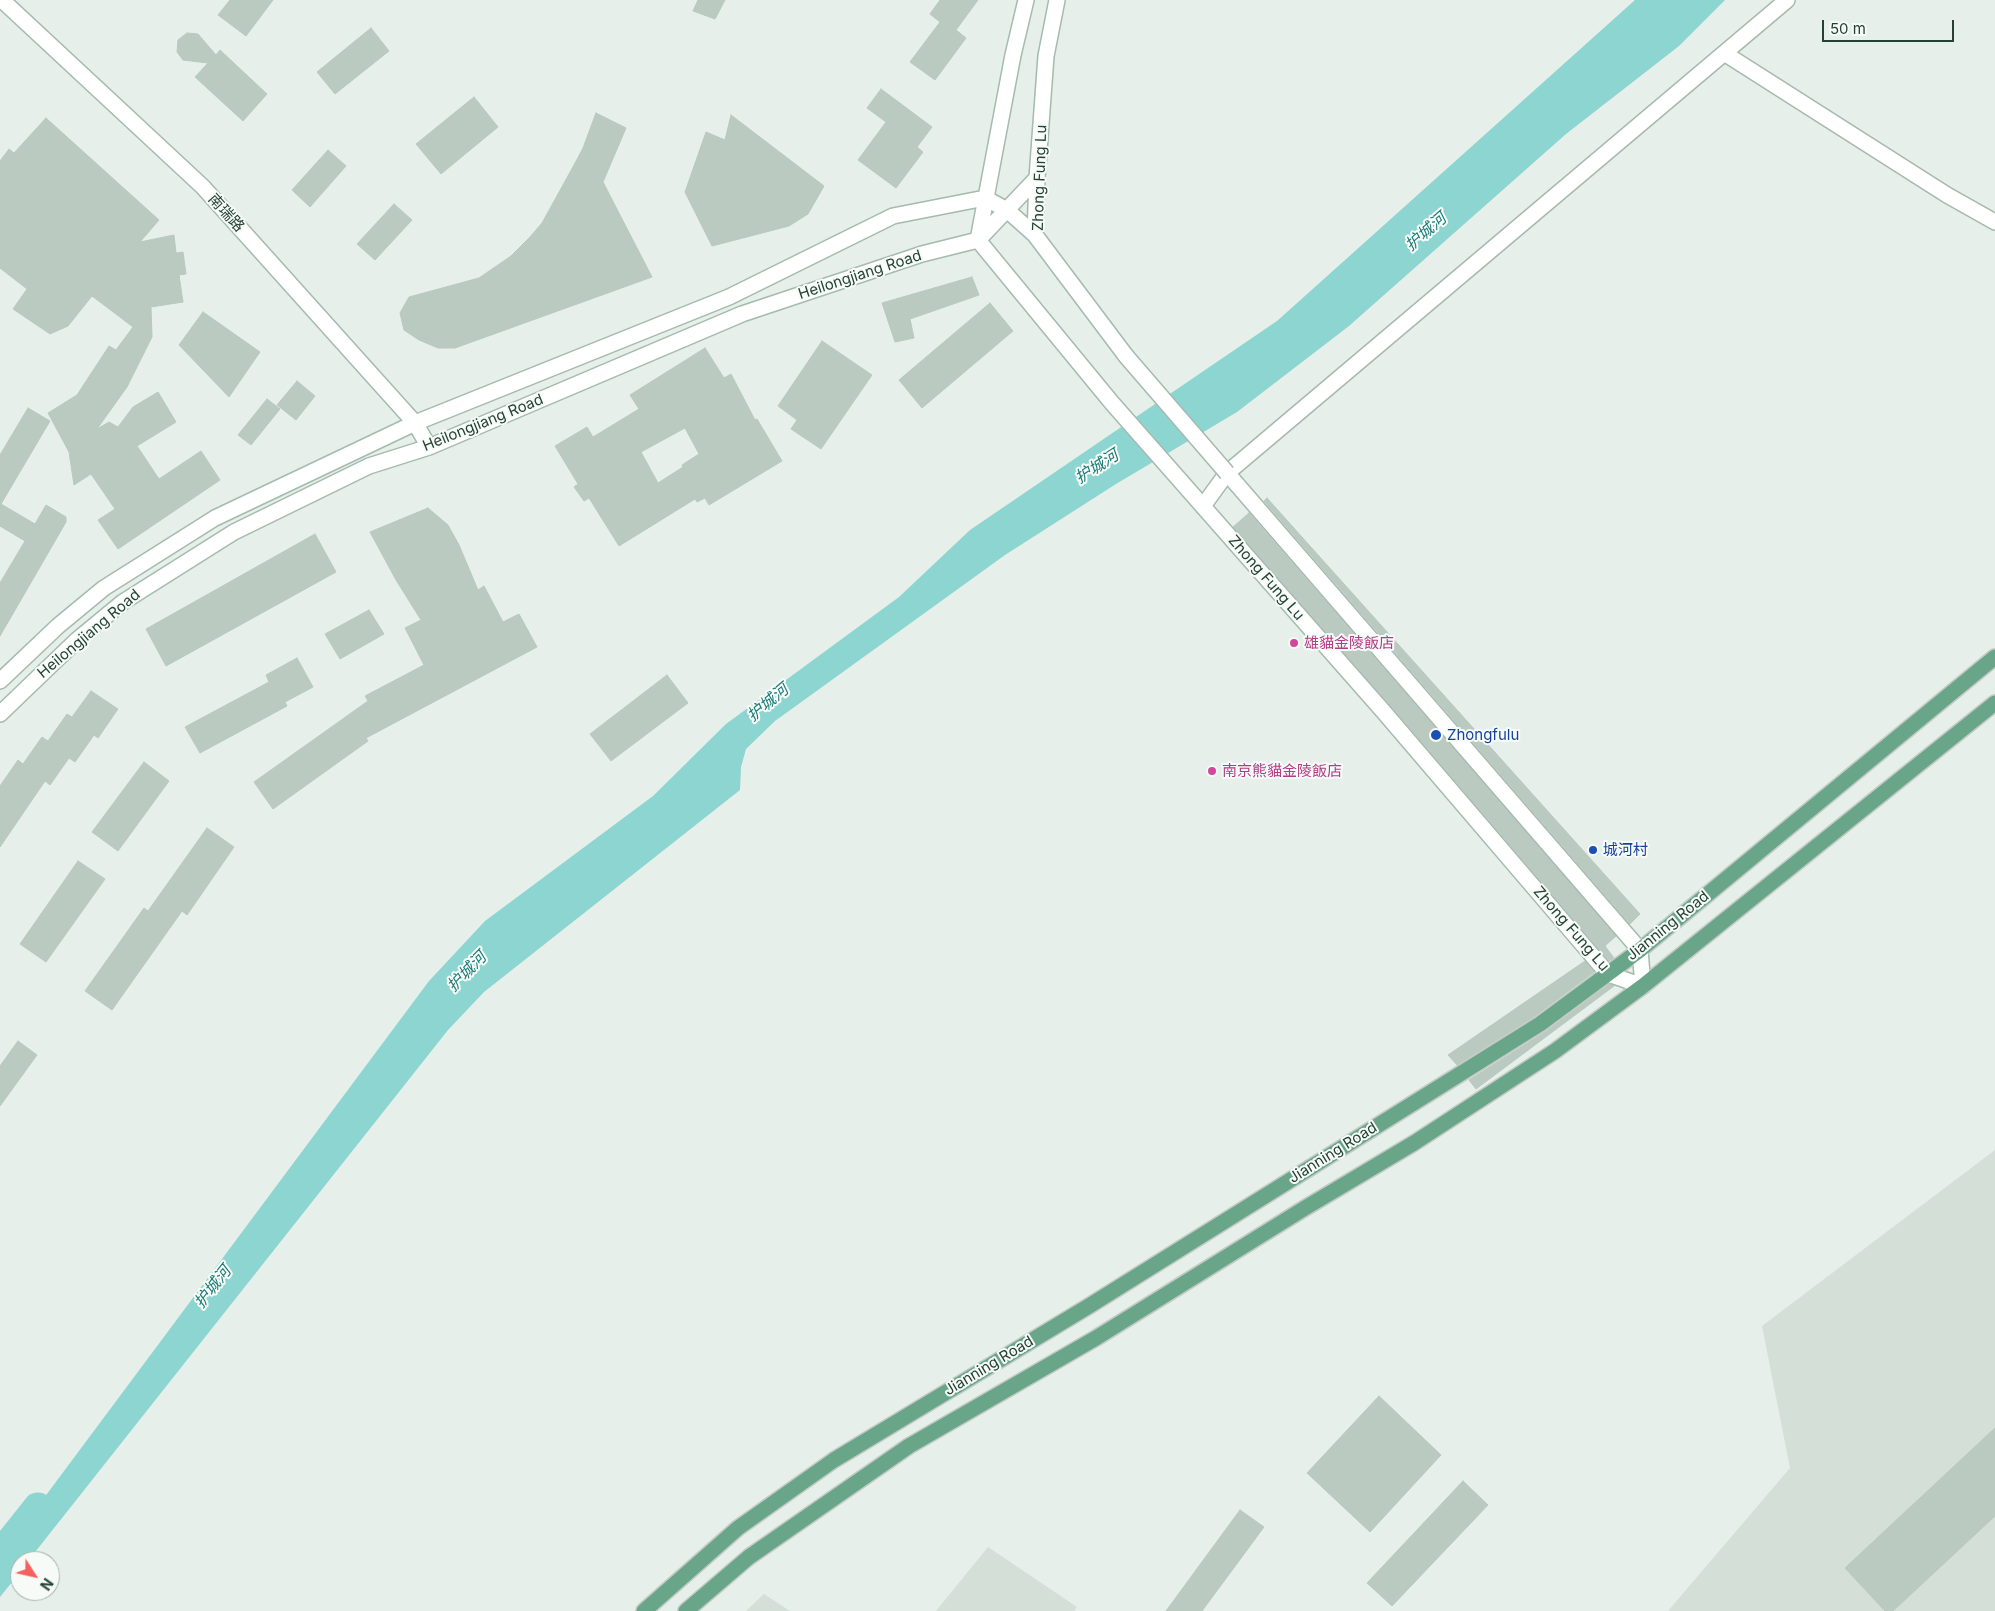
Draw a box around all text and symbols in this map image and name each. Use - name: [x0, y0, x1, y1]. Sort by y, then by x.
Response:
- scale bar: [1825, 10, 1958, 42]
- text: 50 m: [1830, 19, 1866, 38]
- street label: Zhong Fung Lu: [1029, 125, 1051, 231]
- street label: 南瑞路: [204, 190, 248, 236]
- water label: 护城河: [1402, 209, 1450, 255]
- street label: Heilongjiang Road: [796, 247, 924, 303]
- street label: Heilongjiang Road: [420, 391, 546, 455]
- water label: 护城河: [1072, 446, 1122, 488]
- street label: Zhong Fung Lu: [1224, 532, 1308, 624]
- street label: Heilongjiang Road: [34, 586, 144, 682]
- place label: 雄貓金陵飯店: [1304, 634, 1394, 652]
- marker: 雄貓金陵飯店: [1288, 637, 1300, 649]
- water label: 护城河: [743, 680, 793, 726]
- place label: Zhongfulu: [1447, 726, 1519, 744]
- marker: Zhongfulu: [1429, 728, 1443, 742]
- place label: 南京熊貓金陵飯店: [1222, 762, 1342, 780]
- marker: 南京熊貓金陵飯店: [1206, 765, 1218, 777]
- place label: 城河村: [1603, 841, 1648, 859]
- marker: 城河村: [1587, 844, 1599, 856]
- street label: Zhong Fung Lu: [1529, 883, 1613, 975]
- street label: Jianning Road: [1623, 887, 1713, 965]
- water label: 护城河: [443, 948, 491, 996]
- street label: Jianning Road: [1286, 1119, 1380, 1187]
- water label: 护城河: [191, 1262, 235, 1312]
- street label: Jianning Road: [941, 1332, 1037, 1400]
- north arrow: [10, 1551, 60, 1601]
- text: N: [37, 1575, 57, 1594]

